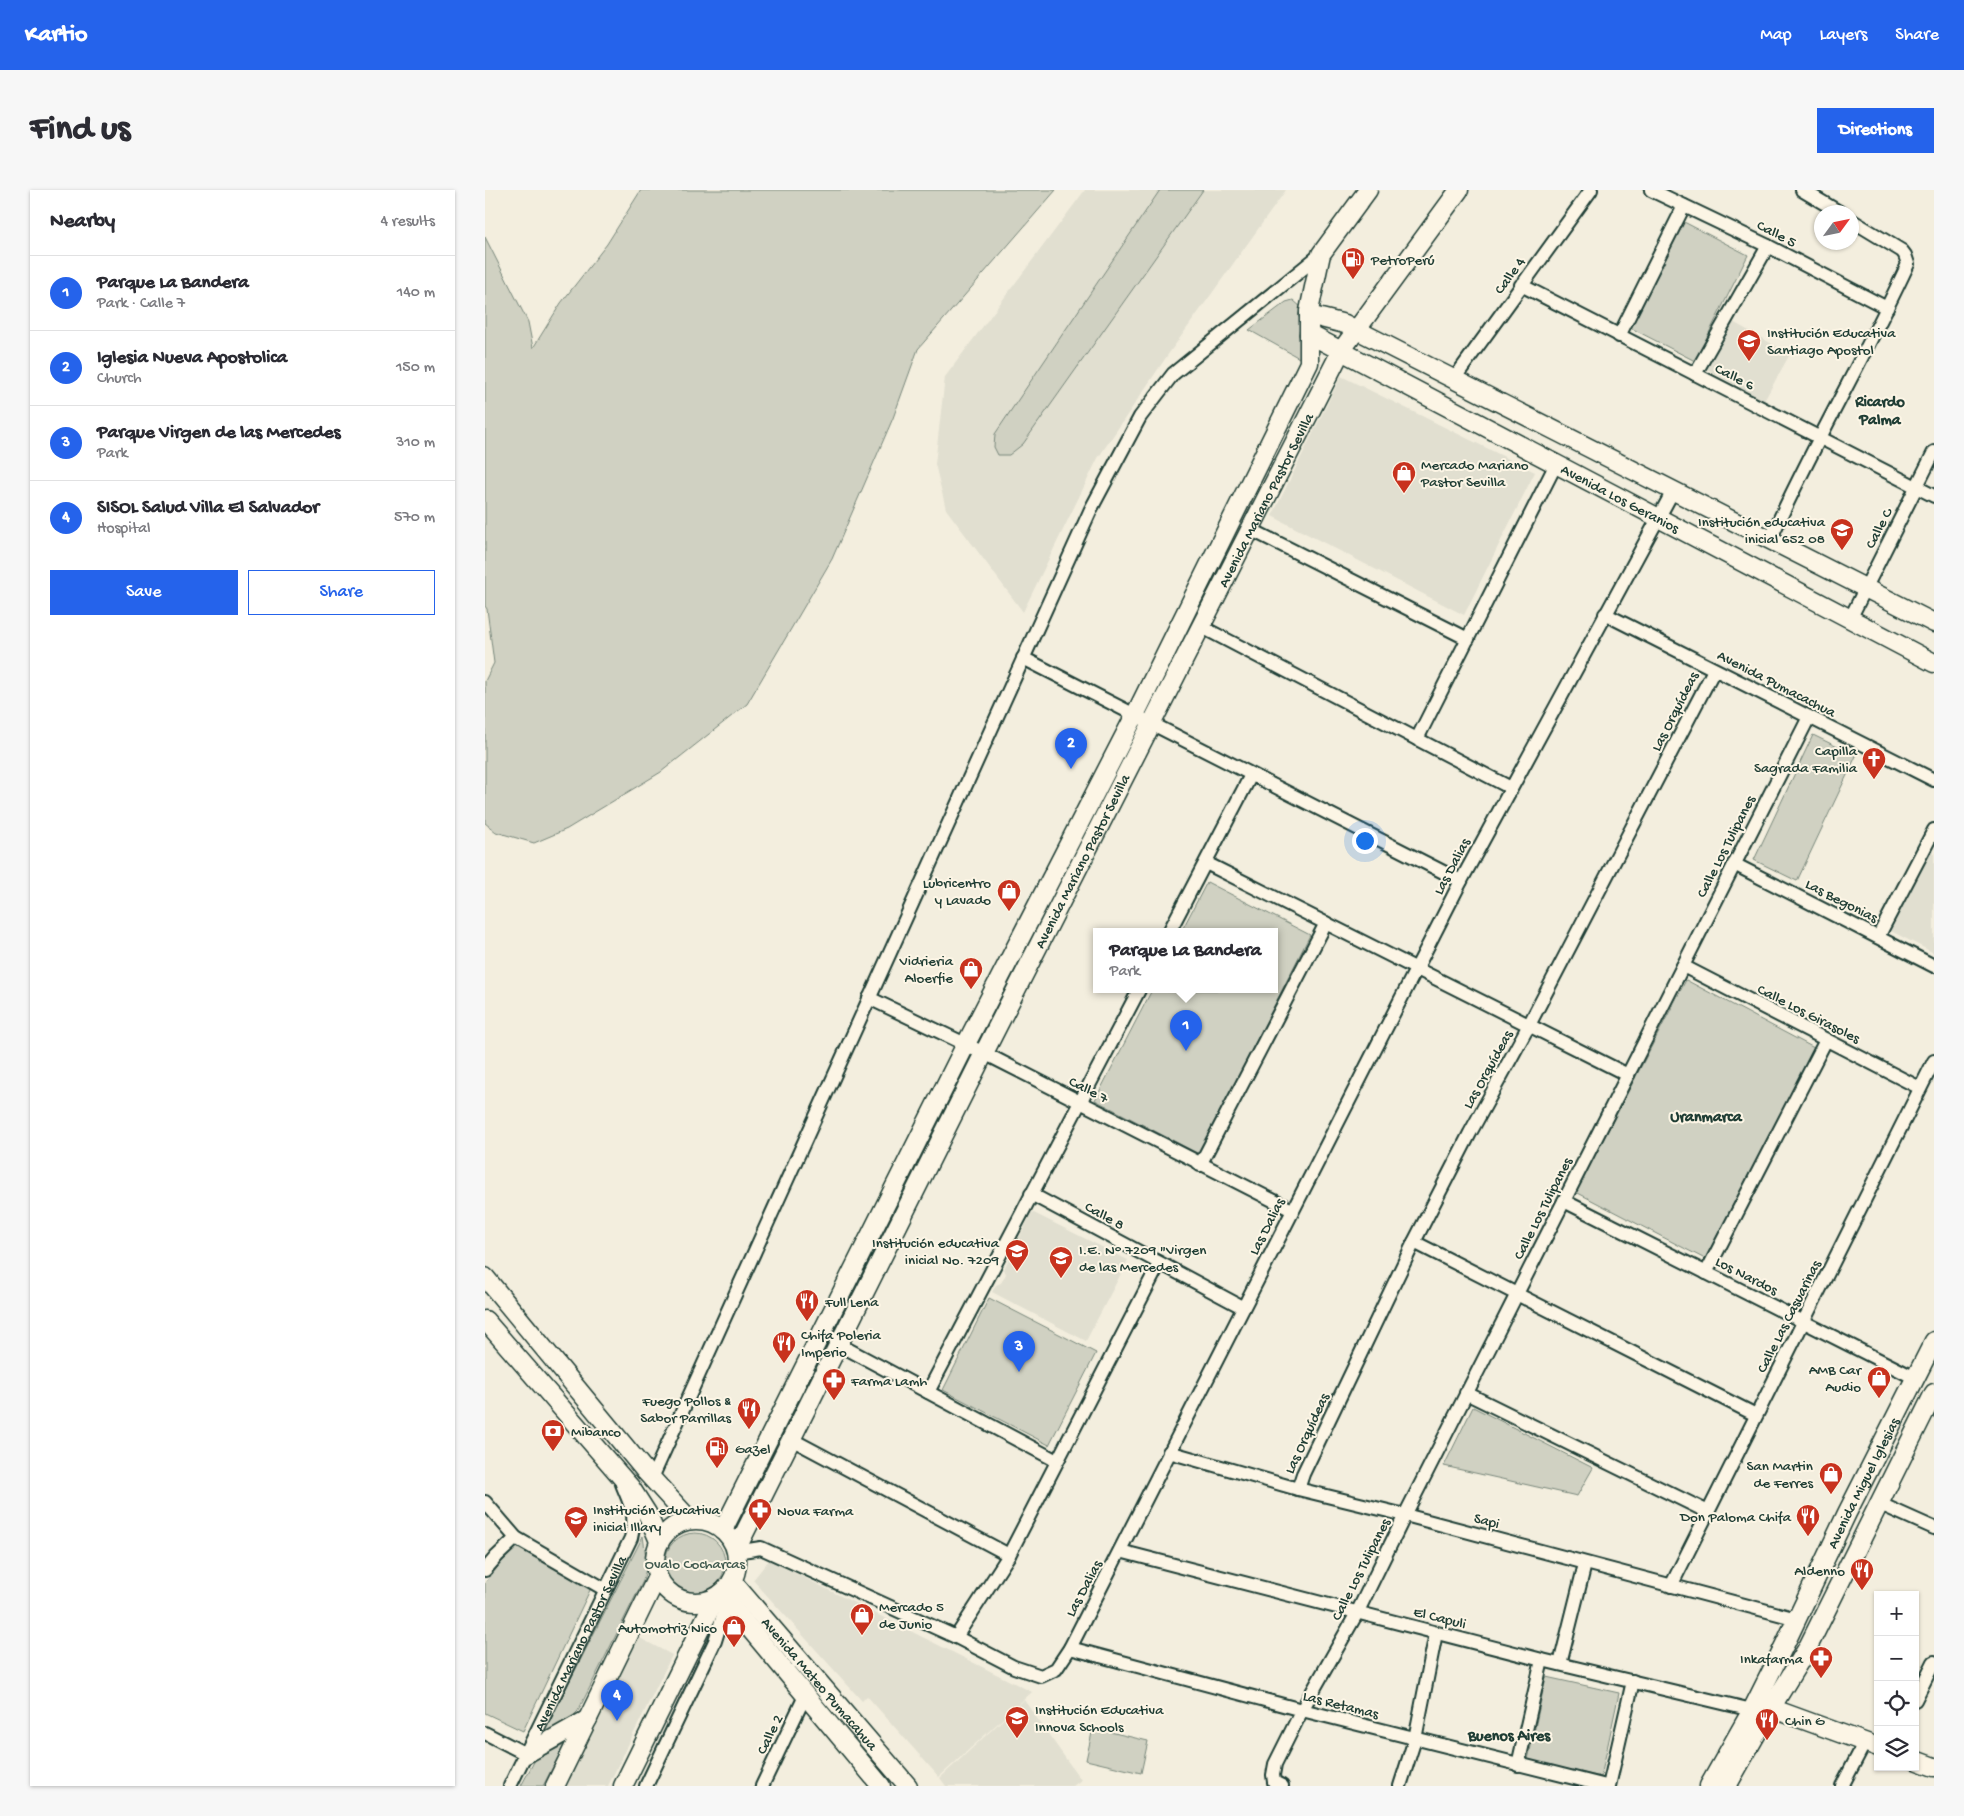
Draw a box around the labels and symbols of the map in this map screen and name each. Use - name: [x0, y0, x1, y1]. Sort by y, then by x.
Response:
- north arrow: [1814, 205, 1859, 250]
- street label: Calle 5: [1753, 217, 1799, 252]
- fuel station icon: PetroPerú: [1340, 246, 1366, 280]
- place label: PetroPerú: [1370, 252, 1435, 270]
- street label: Calle 4: [1491, 254, 1530, 298]
- place label: Institución Educativa Santiago Apostol: [1767, 325, 1896, 360]
- school or university icon: Institución Educativa Santiago Apostol: [1736, 328, 1762, 362]
- street label: Calle 6: [1711, 360, 1757, 396]
- district label: Ricardo Palma: [1854, 394, 1905, 431]
- street label: Avenida Mariano Pastor Sevilla: [1215, 410, 1319, 591]
- place label: Mercado Mariano Pastor Sevilla: [1420, 457, 1529, 492]
- shop icon: Mercado Mariano Pastor Sevilla: [1391, 460, 1417, 494]
- street label: Avenida Los Geranios: [1557, 461, 1682, 538]
- street label: Calle C: [1862, 505, 1898, 552]
- place label: Institución educativa inicial 652 08: [1698, 514, 1826, 549]
- school or university icon: Institución educativa inicial 652 08: [1829, 517, 1855, 551]
- street label: Avenida Pumacachua: [1714, 647, 1839, 723]
- street label: Las Orquídeas: [1648, 669, 1704, 755]
- pin: 2: [1055, 728, 1087, 769]
- place label: Capilla Sagrada Familia: [1754, 743, 1858, 778]
- church icon: Capilla Sagrada Familia: [1861, 746, 1887, 780]
- street label: Avenida Mariano Pastor Sevilla: [1032, 771, 1136, 952]
- street label: Calle Los Tulipanes: [1693, 792, 1760, 901]
- your location: [1352, 828, 1378, 854]
- street label: Las Dalias: [1430, 835, 1475, 898]
- place label: Lubricentro y Lavado: [923, 875, 991, 910]
- street label: Las Begonias: [1802, 876, 1881, 928]
- shop icon: Lubricentro y Lavado: [996, 878, 1022, 912]
- place label: Vidrieria Aloerfie: [898, 953, 954, 988]
- shop icon: Vidrieria Aloerfie: [958, 956, 984, 990]
- street label: Calle Los Girasoles: [1754, 981, 1863, 1049]
- pin: 1: [1170, 1010, 1202, 1051]
- street label: Las Orquídeas: [1460, 1027, 1518, 1112]
- street label: Calle 7: [1065, 1073, 1112, 1109]
- district label: Uranmarca: [1670, 1109, 1743, 1128]
- street label: Calle Los Tulipanes: [1510, 1154, 1577, 1263]
- street label: Las Dalias: [1246, 1195, 1290, 1258]
- street label: Calle 8: [1081, 1199, 1127, 1235]
- place label: Institución educativa inicial No. 7209: [872, 1235, 1000, 1270]
- school or university icon: Institución educativa inicial No. 7209: [1004, 1238, 1030, 1272]
- place label: I.E. N° 7209 "Virgen de las Mercedes: [1079, 1242, 1206, 1277]
- school or university icon: I.E. N° 7209 "Virgen de las Mercedes: [1048, 1245, 1074, 1279]
- street label: Los Nardos: [1712, 1253, 1781, 1300]
- street label: Calle Las Casuarinas: [1754, 1257, 1826, 1376]
- restaurant icon: Full Lena: [794, 1288, 820, 1322]
- place label: Full Lena: [824, 1294, 879, 1312]
- place label: Chifa Poleria Imperio: [801, 1327, 882, 1362]
- restaurant icon: Chifa Poleria Imperio: [771, 1330, 797, 1364]
- pin: 3: [1003, 1331, 1035, 1372]
- place label: AMB Car Audio: [1809, 1362, 1863, 1397]
- shop icon: AMB Car Audio: [1866, 1365, 1892, 1399]
- pharmacy icon: Farma Lamh: [821, 1367, 847, 1401]
- place label: Farma Lamh: [850, 1373, 927, 1391]
- street label: Las Orquídeas: [1281, 1390, 1335, 1477]
- place label: Fuego Pollos & Sabor Parrillas: [640, 1393, 731, 1428]
- restaurant icon: Fuego Pollos & Sabor Parrillas: [736, 1396, 762, 1430]
- street label: Avenida Miguel Iglesias: [1824, 1415, 1905, 1552]
- bank icon: Mibanco: [540, 1418, 566, 1452]
- place label: Mibanco: [571, 1424, 621, 1442]
- fuel station icon: Gazel: [704, 1435, 730, 1469]
- place label: Gazel: [735, 1441, 770, 1459]
- place label: San Martin de Ferres: [1746, 1458, 1813, 1493]
- shop icon: San Martin de Ferres: [1818, 1461, 1844, 1495]
- pharmacy icon: Nova Farma: [747, 1497, 773, 1531]
- place label: Institución educativa inicial Illary: [593, 1502, 721, 1537]
- place label: Nova Farma: [777, 1503, 854, 1521]
- restaurant icon: Don Paloma Chifa: [1795, 1503, 1821, 1537]
- school or university icon: Institución educativa inicial Illary: [563, 1505, 589, 1539]
- place label: Don Paloma Chifa: [1679, 1509, 1792, 1527]
- street label: Sapi: [1472, 1510, 1501, 1534]
- street label: Calle Los Tulipanes: [1328, 1515, 1395, 1624]
- street label: Avenida Mariano Pastor Sevilla: [531, 1553, 632, 1735]
- park label: Ovalo Cocharcas: [645, 1556, 746, 1574]
- street label: Las Dalias: [1062, 1557, 1107, 1620]
- restaurant icon: Aldenno: [1849, 1557, 1875, 1591]
- place label: Aldenno: [1794, 1563, 1845, 1581]
- place label: Mercado 5 de Junio: [879, 1599, 944, 1634]
- shop icon: Mercado 5 de Junio: [849, 1602, 875, 1636]
- street label: El Capuli: [1411, 1604, 1468, 1634]
- shop icon: Automotriz Nico: [721, 1614, 747, 1648]
- street label: Avenida Mateo Pumacahua: [756, 1615, 881, 1755]
- place label: Automotriz Nico: [618, 1620, 717, 1638]
- pharmacy icon: Inkafarma: [1808, 1645, 1834, 1679]
- place label: Inkafarma: [1740, 1651, 1804, 1669]
- pin: 4: [601, 1680, 633, 1721]
- street label: Las Retamas: [1301, 1688, 1381, 1724]
- place label: Institución Educativa Innova Schools: [1035, 1702, 1164, 1737]
- school or university icon: Institución Educativa Innova Schools: [1004, 1705, 1030, 1739]
- restaurant icon: Chin G: [1754, 1707, 1780, 1741]
- street label: Calle 2: [754, 1712, 788, 1758]
- place label: Chin G: [1785, 1713, 1825, 1731]
- district label: Buenos Aires: [1467, 1728, 1551, 1747]

